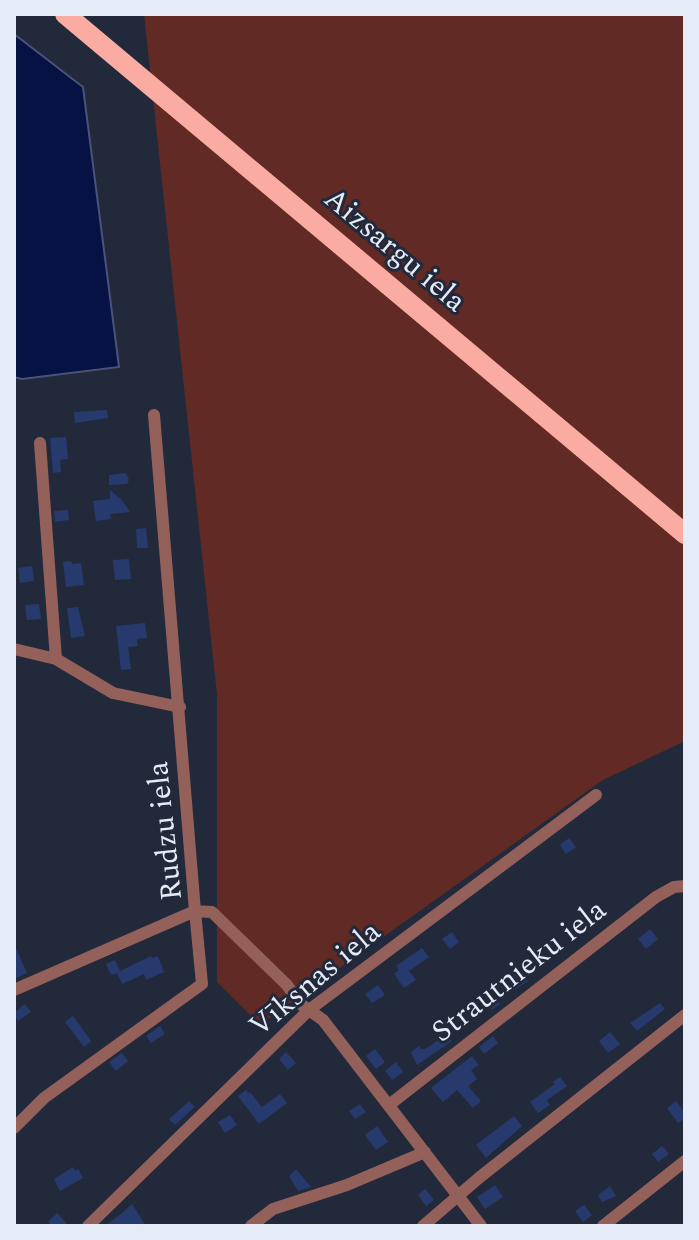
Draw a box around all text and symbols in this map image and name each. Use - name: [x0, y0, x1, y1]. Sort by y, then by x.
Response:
- street label: Aizsargu iela: [314, 176, 477, 324]
- street label: Rudzu iela: [135, 759, 195, 903]
- street label: Strautnieku iela: [422, 888, 617, 1054]
- street label: Vīksnas iela: [239, 910, 392, 1048]

